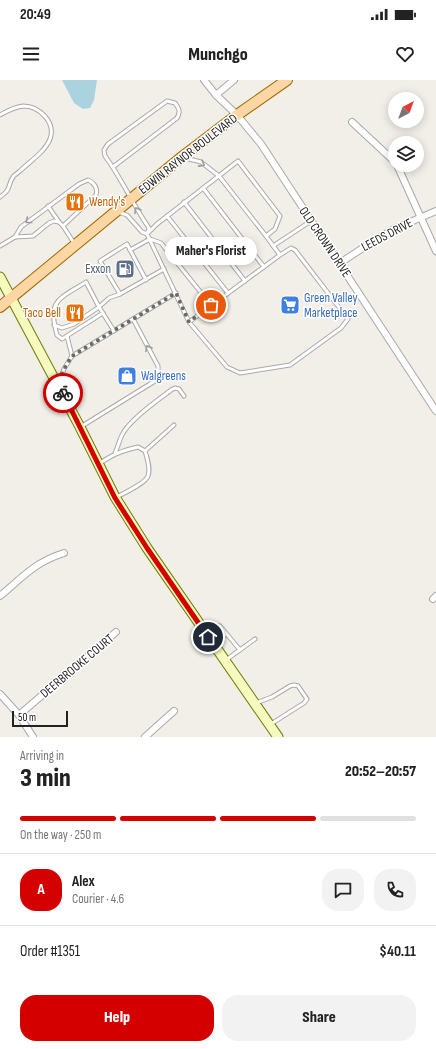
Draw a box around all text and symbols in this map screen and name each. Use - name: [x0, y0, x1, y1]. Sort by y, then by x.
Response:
- text: 20:49: [20, 5, 51, 24]
- icon: menu: [20, 43, 42, 65]
- icon: heart: [394, 43, 416, 65]
- text: Munchgo: [188, 44, 248, 65]
- north arrow: [388, 92, 424, 128]
- map controls: [388, 92, 424, 172]
- street label: EDWIN RAYNOR BOULEVARD: [135, 110, 241, 198]
- button: layers: [388, 136, 424, 172]
- one-way arrow: [198, 159, 205, 167]
- restaurant icon: Wendy's: [64, 191, 86, 213]
- place label: Wendy's: [89, 194, 126, 210]
- street label: OLD CROWN DRIVE: [296, 204, 354, 280]
- one-way arrow: [134, 207, 142, 214]
- street label: LEEDS DRIVE: [359, 215, 415, 255]
- one-way arrow: [26, 216, 33, 223]
- callout: Maher's Florist: [165, 237, 257, 265]
- text: Maher's Florist: [176, 243, 246, 259]
- fuel station icon: Exxon: [114, 258, 136, 280]
- place label: Exxon: [85, 261, 111, 277]
- pin: [194, 288, 228, 322]
- place label: Green Valley Marketplace: [304, 290, 358, 321]
- icon: bag: [200, 294, 222, 316]
- supermarket icon: Green Valley Marketplace: [279, 294, 301, 316]
- restaurant icon: Taco Bell: [64, 302, 86, 324]
- place label: Taco Bell: [23, 305, 61, 321]
- one-way arrow: [145, 344, 153, 352]
- shop icon: Walgreens: [116, 365, 138, 387]
- place label: Walgreens: [141, 368, 186, 384]
- courier: [43, 373, 83, 413]
- icon: bike: [52, 382, 74, 404]
- pin: [191, 620, 225, 654]
- icon: home: [197, 626, 219, 648]
- street label: DEERBROOKE COURT: [37, 631, 117, 701]
- scale bar: [12, 709, 68, 728]
- text: 50 m: [18, 711, 36, 724]
- text: Arriving in: [20, 748, 64, 764]
- text: 20:52–20:57: [345, 762, 416, 781]
- text: 3 min: [20, 763, 71, 794]
- text: On the way · 250 m: [20, 827, 101, 843]
- button: chat: [322, 869, 364, 911]
- button: phone: [374, 869, 416, 911]
- text: Alex: [72, 872, 95, 891]
- text: A: [37, 880, 45, 899]
- text: Courier · 4.6: [72, 891, 124, 907]
- text: Order #1351: [20, 942, 80, 961]
- text: $40.11: [379, 942, 416, 961]
- button: Help: [20, 995, 214, 1041]
- button: Share: [222, 995, 416, 1041]

